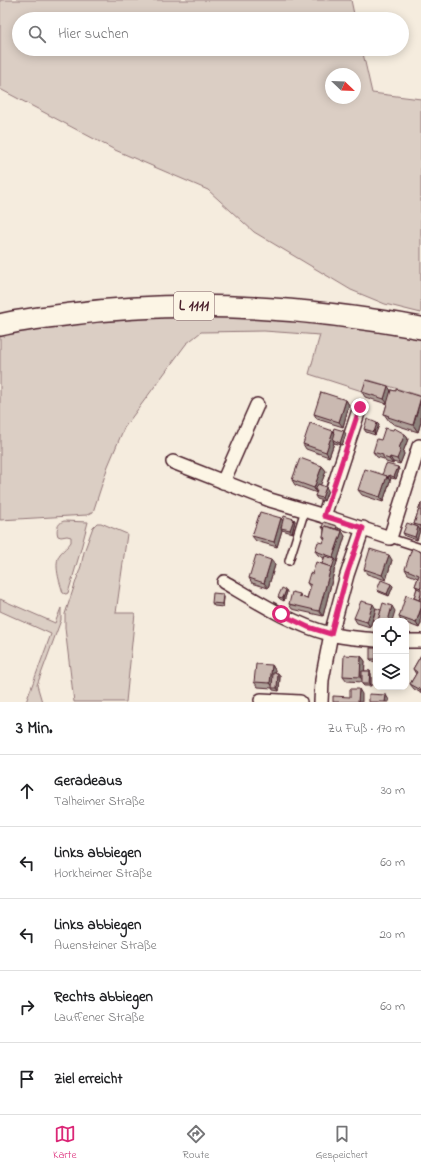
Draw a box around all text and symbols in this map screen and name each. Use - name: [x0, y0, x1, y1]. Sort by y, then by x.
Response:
- search box: [12, 12, 409, 56]
- icon: search: [26, 23, 48, 45]
- text: Hier suchen: [58, 23, 129, 45]
- north arrow: [325, 68, 361, 104]
- road number: L 1111: [174, 292, 214, 320]
- route end: [351, 398, 369, 416]
- route start: [272, 605, 290, 623]
- map controls: [373, 618, 409, 690]
- button: locate: [373, 618, 409, 654]
- button: layers: [373, 654, 409, 690]
- text: 3 Min.: [16, 716, 53, 741]
- text: Zu Fuß · 170 m: [328, 719, 405, 738]
- text: Geradeaus: [54, 770, 122, 792]
- icon: ahead: [16, 780, 38, 802]
- text: 30 m: [381, 781, 405, 800]
- text: Talheimer Straße: [54, 792, 145, 811]
- text: Links abbiegen: [54, 842, 141, 864]
- icon: left: [16, 852, 38, 874]
- text: 60 m: [380, 853, 405, 872]
- text: Horkheimer Straße: [54, 864, 152, 883]
- text: Links abbiegen: [54, 914, 141, 936]
- icon: left: [16, 924, 38, 946]
- text: 20 m: [380, 925, 405, 944]
- text: Auensteiner Straße: [54, 936, 157, 955]
- text: Rechts abbiegen: [54, 986, 153, 1008]
- icon: right: [16, 996, 38, 1018]
- text: 60 m: [380, 997, 405, 1016]
- text: Lauffener Straße: [54, 1008, 144, 1027]
- icon: arrive: [16, 1068, 38, 1090]
- text: Ziel erreicht: [54, 1068, 122, 1090]
- tab: Karte: [53, 1123, 76, 1163]
- tab: Route: [183, 1123, 209, 1163]
- tab: Gespeichert: [315, 1123, 368, 1163]

